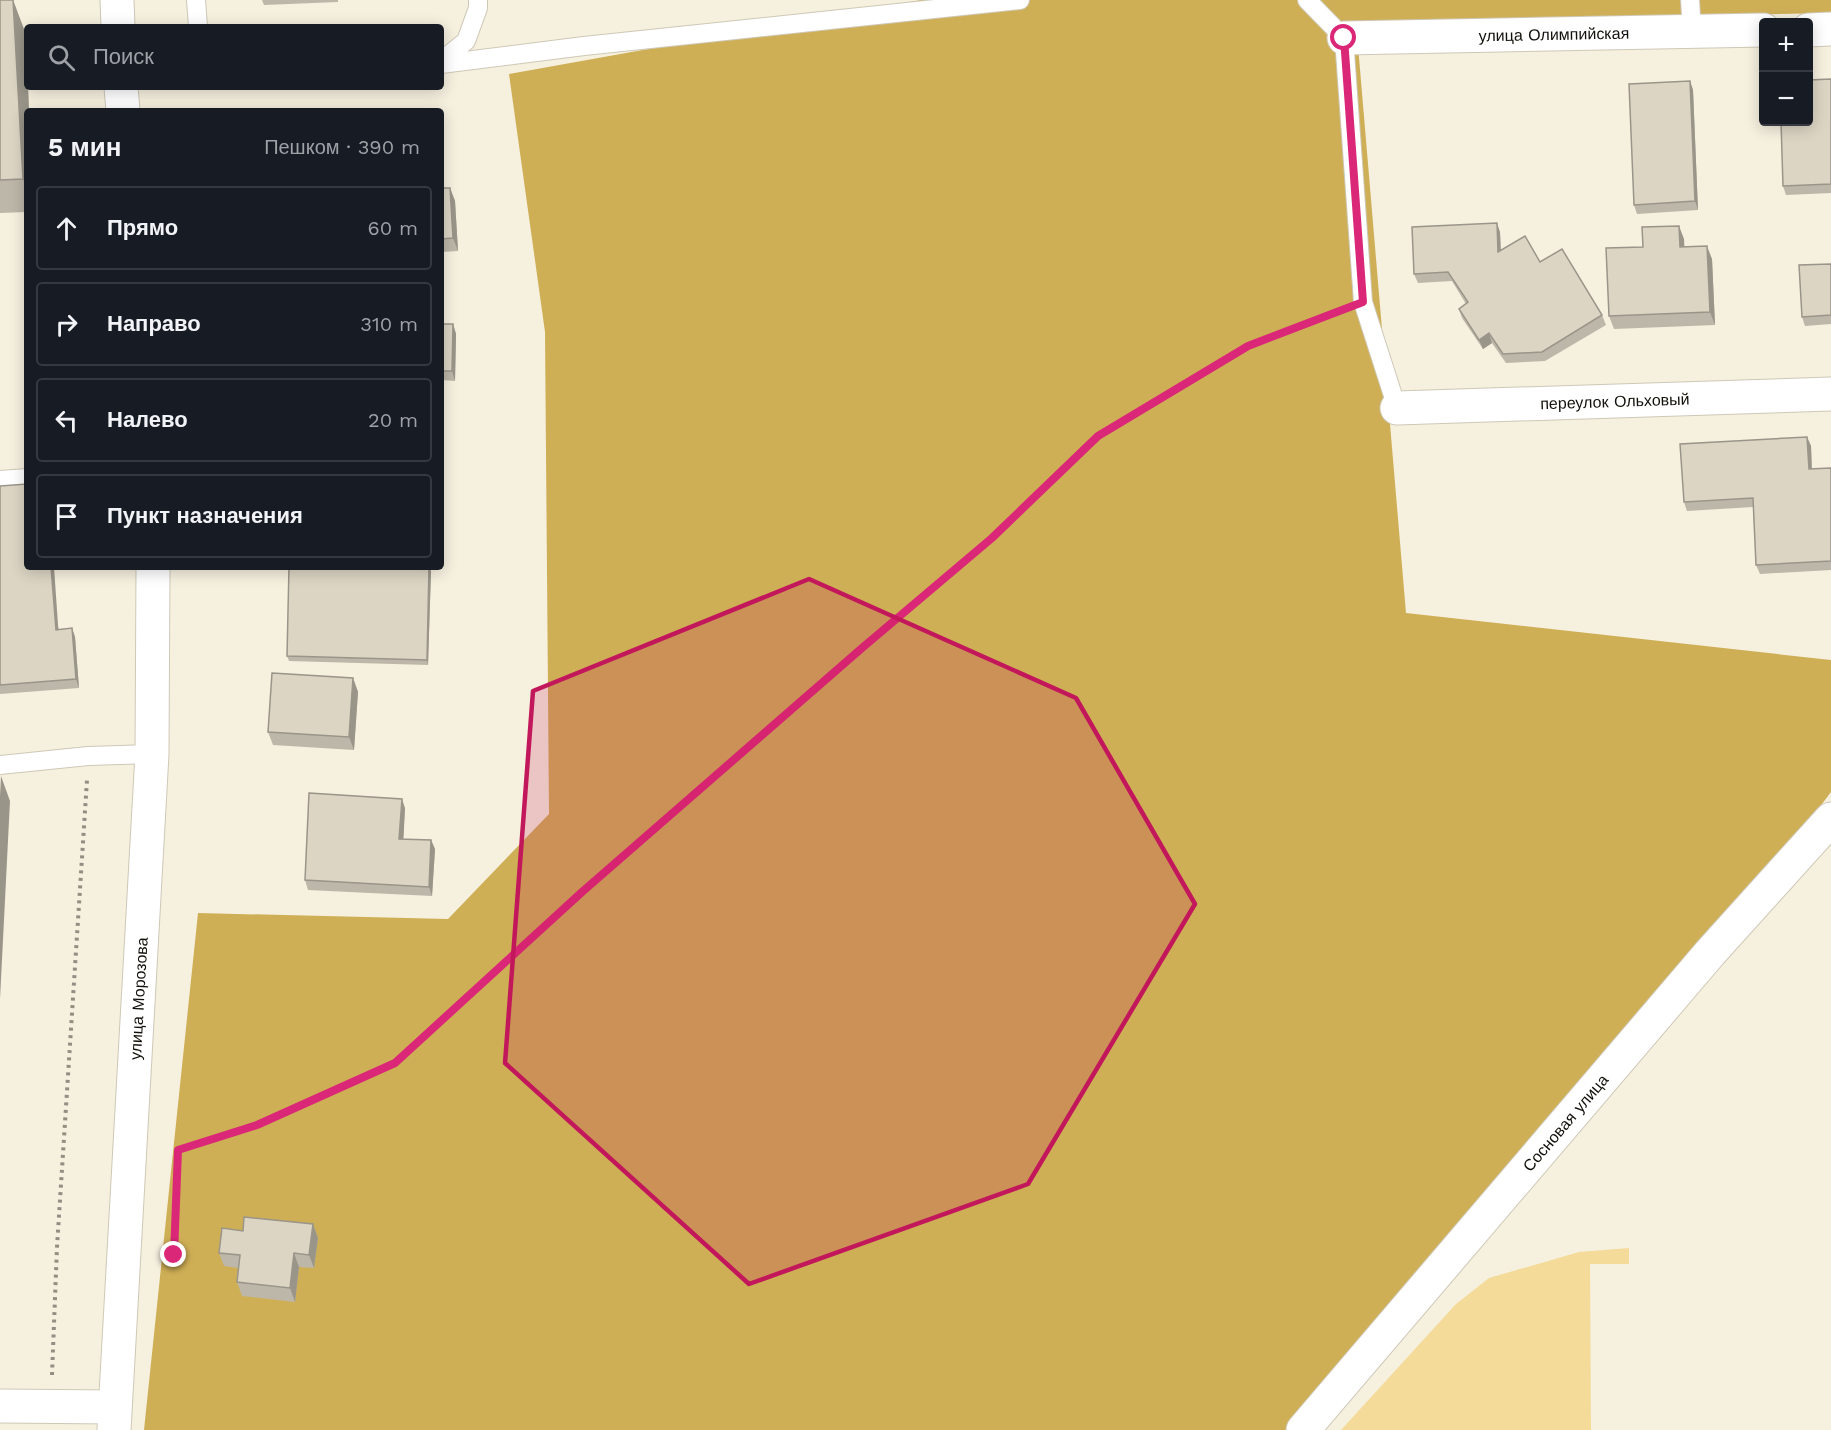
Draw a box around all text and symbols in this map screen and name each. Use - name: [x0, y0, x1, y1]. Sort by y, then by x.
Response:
- map controls: [1759, 18, 1813, 126]
- button: +: [1759, 18, 1813, 72]
- street label: улица Олимпийская: [1479, 23, 1629, 45]
- search box: [24, 24, 444, 90]
- route start: [1330, 24, 1356, 50]
- icon: search: [45, 41, 78, 74]
- text: Поиск: [93, 44, 154, 69]
- button: −: [1759, 72, 1813, 126]
- text: 5 мин: [48, 132, 122, 162]
- text: Пешком · 390 m: [264, 135, 420, 159]
- icon: ahead: [50, 212, 83, 245]
- text: Прямо: [107, 215, 178, 240]
- text: 60 m: [368, 216, 418, 240]
- icon: right: [50, 308, 83, 341]
- text: Направо: [107, 311, 201, 336]
- text: 310 m: [360, 312, 418, 336]
- street label: переулок Ольховый: [1540, 389, 1690, 413]
- icon: left: [50, 404, 83, 437]
- text: Налево: [107, 407, 188, 432]
- text: 20 m: [368, 408, 418, 432]
- icon: arrive: [50, 500, 83, 533]
- text: Пункт назначения: [107, 503, 303, 528]
- street label: улица Морозова: [125, 937, 151, 1061]
- street label: Сосновая улица: [1519, 1070, 1612, 1175]
- route end: [160, 1241, 186, 1267]

